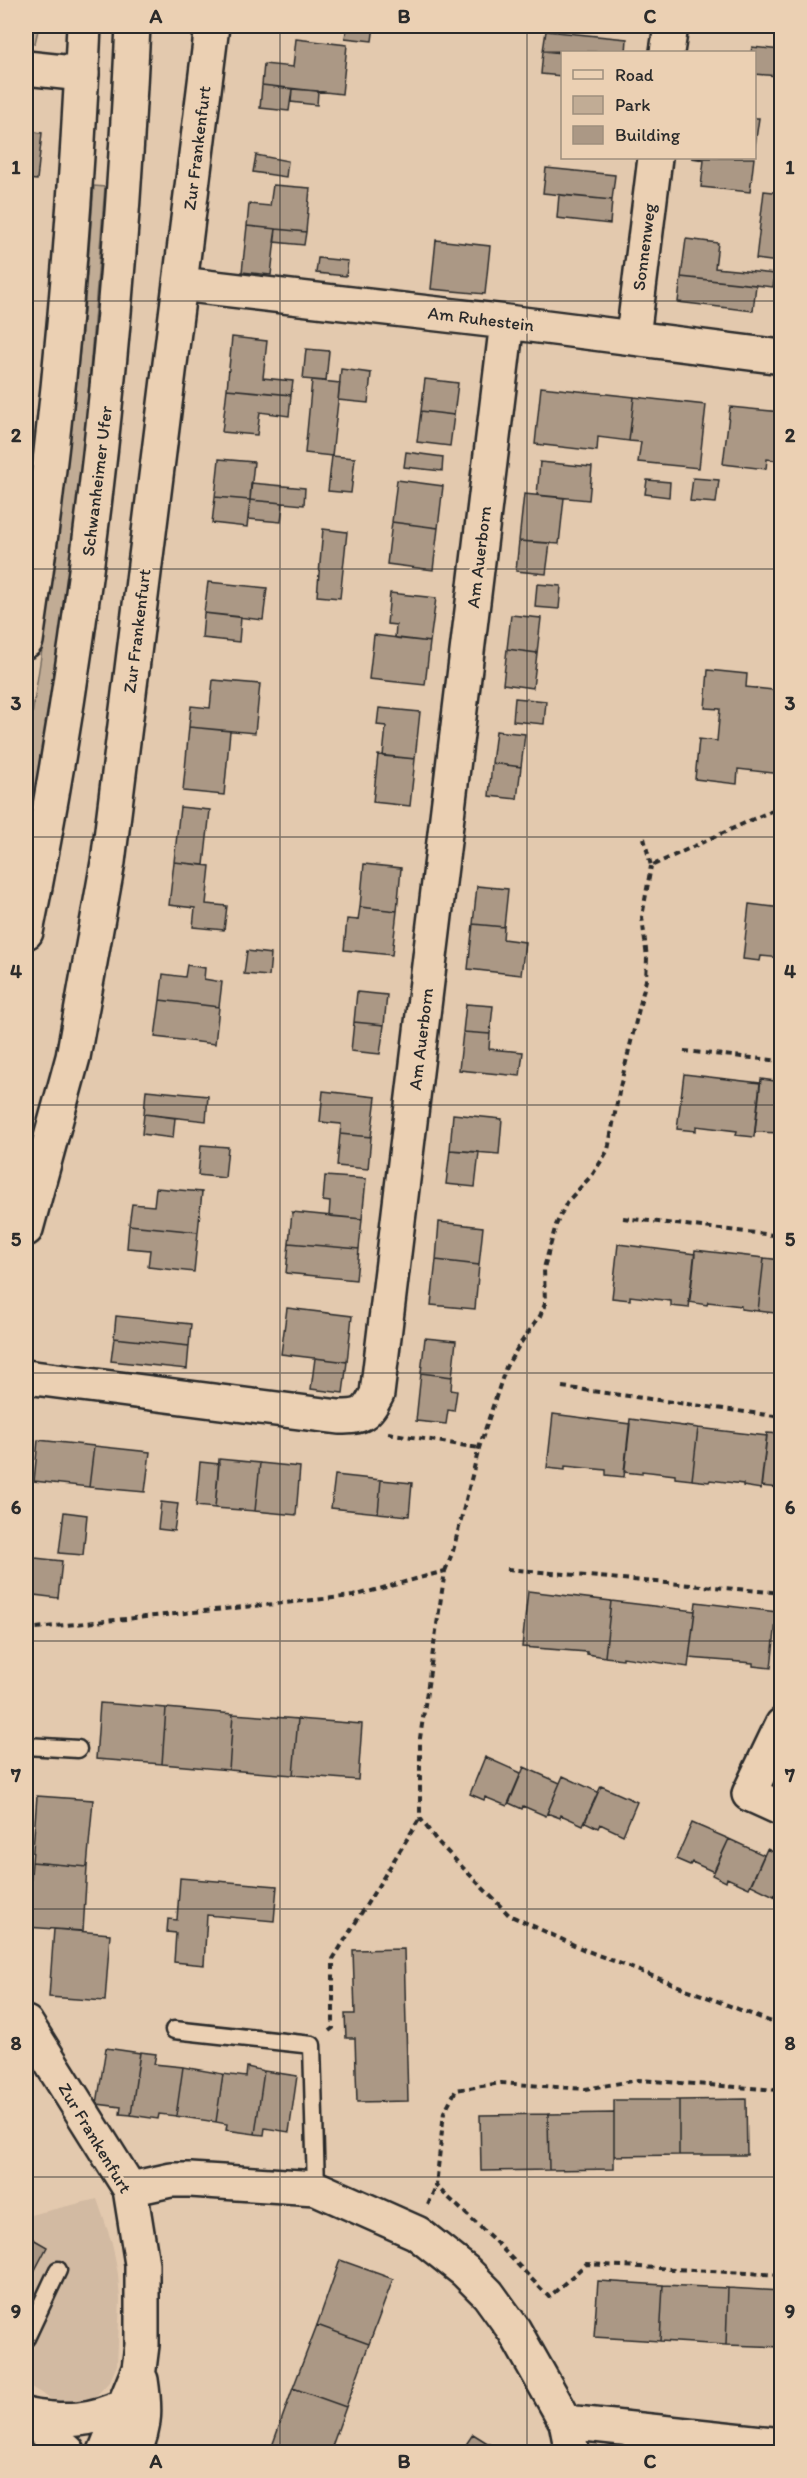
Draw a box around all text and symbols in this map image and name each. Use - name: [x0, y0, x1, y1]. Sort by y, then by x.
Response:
- text: A: [149, 4, 163, 28]
- text: B: [398, 4, 411, 28]
- text: C: [644, 4, 657, 28]
- legend: [561, 51, 756, 159]
- text: Road: [615, 64, 654, 86]
- street label: Zur Frankenfurt: [178, 84, 216, 211]
- text: Park: [615, 94, 650, 116]
- text: Building: [615, 124, 681, 146]
- text: 1: [11, 155, 21, 179]
- text: 1: [785, 155, 795, 179]
- street label: Sonnenweg: [628, 201, 660, 292]
- street label: Am Ruhestein: [427, 302, 536, 336]
- street label: Schwanheimer Ufer: [77, 404, 117, 557]
- text: 2: [11, 423, 22, 447]
- text: 2: [785, 423, 796, 447]
- street label: Am Auerborn: [462, 504, 496, 609]
- street label: Zur Frankenfurt: [118, 567, 156, 694]
- text: 3: [11, 691, 22, 715]
- text: 3: [785, 691, 796, 715]
- text: 4: [10, 959, 22, 983]
- text: 4: [784, 959, 796, 983]
- street label: Am Auerborn: [404, 986, 438, 1091]
- text: 5: [11, 1227, 22, 1251]
- text: 5: [785, 1227, 796, 1251]
- text: 6: [11, 1495, 22, 1519]
- text: 6: [785, 1495, 796, 1519]
- text: 7: [10, 1763, 21, 1787]
- text: 7: [784, 1763, 795, 1787]
- text: 8: [11, 2031, 22, 2055]
- text: 8: [785, 2031, 796, 2055]
- street label: Zur Frankenfurt: [53, 2079, 137, 2197]
- text: 9: [11, 2299, 21, 2323]
- text: 9: [785, 2299, 795, 2323]
- text: A: [149, 2449, 163, 2473]
- text: B: [398, 2449, 411, 2473]
- text: C: [644, 2449, 657, 2473]

